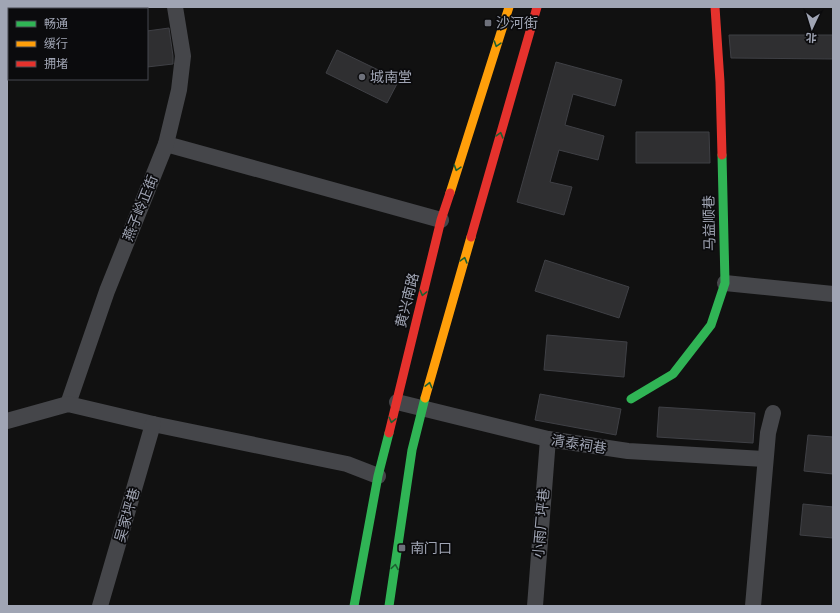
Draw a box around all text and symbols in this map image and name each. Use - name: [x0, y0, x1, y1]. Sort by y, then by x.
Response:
- legend: [8, 8, 148, 80]
- north arrow: [792, 8, 832, 48]
- place label: 沙河街: [496, 14, 538, 31]
- text: 畅通: [44, 16, 68, 31]
- marker: 沙河街: [483, 18, 493, 28]
- text: 北: [805, 31, 817, 45]
- text: 缓行: [44, 36, 68, 51]
- one-way arrow: [493, 40, 502, 47]
- text: 拥堵: [44, 56, 68, 71]
- place label: 城南堂: [370, 68, 412, 85]
- marker: 城南堂: [357, 72, 367, 82]
- one-way arrow: [495, 132, 504, 139]
- one-way arrow: [454, 164, 462, 171]
- street label: 燕子岭正街: [119, 172, 161, 243]
- street label: 马益顺巷: [700, 195, 717, 251]
- one-way arrow: [459, 256, 468, 263]
- street label: 黄兴南路: [391, 271, 422, 329]
- one-way arrow: [419, 289, 428, 296]
- one-way arrow: [424, 382, 432, 388]
- one-way arrow: [389, 416, 397, 423]
- street label: 清泰祠巷: [550, 431, 608, 456]
- street label: 吴家坪巷: [111, 486, 142, 544]
- street label: 小雨厂坪巷: [529, 487, 552, 559]
- place label: 南门口: [410, 539, 452, 556]
- marker: 南门口: [397, 543, 407, 553]
- one-way arrow: [390, 564, 398, 571]

